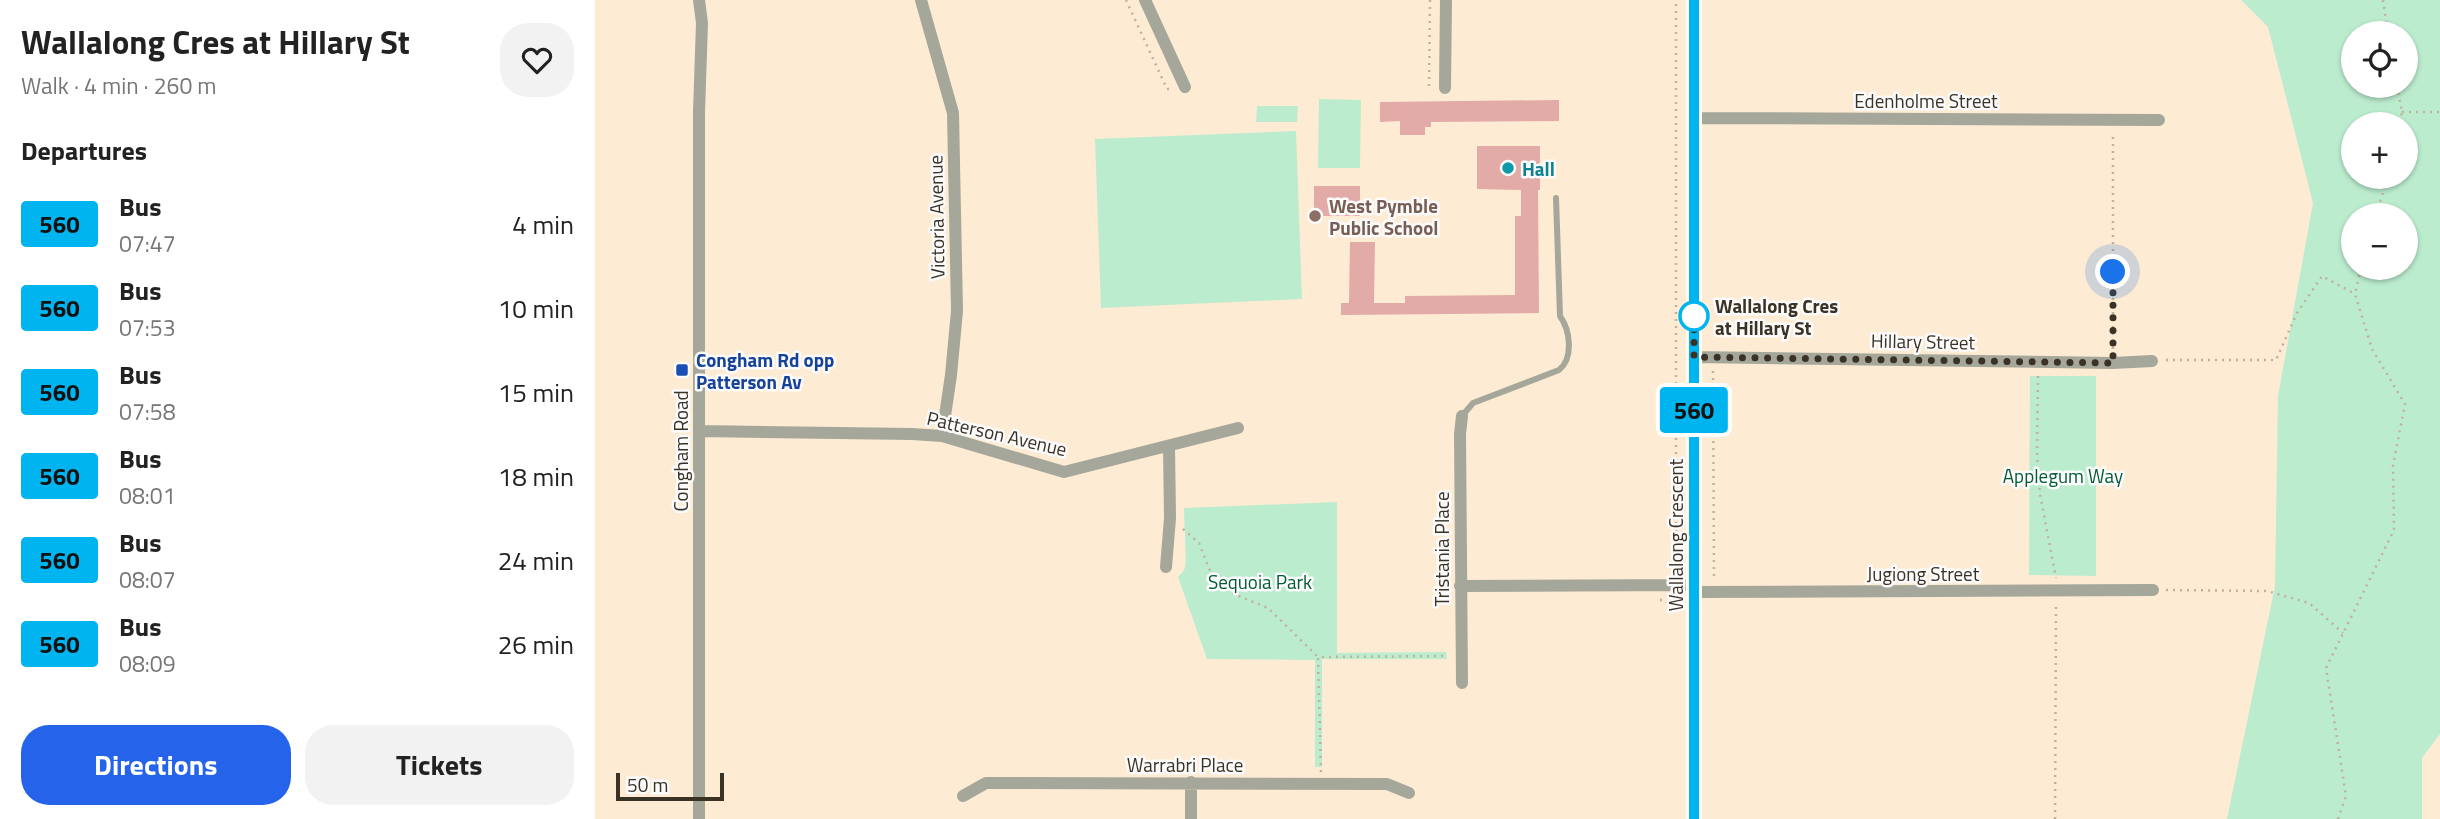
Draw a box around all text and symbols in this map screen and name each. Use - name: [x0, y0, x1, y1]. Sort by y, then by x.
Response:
- text: Wallalong Cres at Hillary St: [21, 17, 410, 67]
- map controls: [2341, 21, 2418, 280]
- button: locate: [2341, 21, 2418, 98]
- button: heart: [500, 23, 574, 97]
- text: Walk · 4 min · 260 m: [21, 68, 217, 103]
- street label: Edenholme Street: [1854, 86, 1998, 115]
- button: +: [2341, 112, 2418, 189]
- text: Departures: [21, 131, 147, 170]
- place label: Hall: [1522, 154, 1555, 183]
- street label: Victoria Avenue: [920, 155, 952, 279]
- marker: Hall: [1500, 160, 1516, 176]
- text: Bus: [119, 187, 161, 226]
- place label: West Pymble Public School: [1329, 191, 1438, 242]
- button: −: [2341, 203, 2418, 280]
- text: 4 min: [512, 205, 574, 244]
- text: 560: [39, 206, 80, 242]
- marker: West Pymble Public School: [1307, 208, 1323, 224]
- text: 07:47: [119, 226, 176, 261]
- your location: [2095, 254, 2130, 289]
- text: Bus: [119, 271, 161, 310]
- text: 10 min: [498, 289, 574, 328]
- text: 560: [39, 290, 80, 326]
- place label: Wallalong Cres at Hillary St: [1715, 291, 1838, 342]
- marker: Wallalong Cres at Hillary St: [1679, 301, 1709, 331]
- text: 07:53: [119, 310, 176, 345]
- street label: Hillary Street: [1871, 326, 1976, 356]
- place label: Congham Rd opp Patterson Av: [696, 345, 834, 396]
- text: Bus: [119, 355, 161, 394]
- marker: Congham Rd opp Patterson Av: [674, 362, 690, 378]
- text: 15 min: [498, 373, 574, 412]
- text: 560: [39, 374, 80, 410]
- line badge: 560: [1654, 387, 1734, 433]
- street label: Congham Road: [666, 390, 695, 512]
- text: 560: [1674, 392, 1714, 428]
- text: 07:58: [119, 394, 176, 429]
- street label: Patterson Avenue: [924, 403, 1070, 463]
- text: Bus: [119, 439, 161, 478]
- text: 18 min: [498, 457, 574, 496]
- text: 560: [39, 458, 80, 494]
- street label: Wallalong Crescent: [1661, 458, 1690, 611]
- park label: Applegum Way: [2003, 461, 2123, 490]
- text: 08:01: [119, 478, 176, 513]
- street label: Tristania Place: [1427, 491, 1456, 607]
- text: Bus: [119, 523, 161, 562]
- text: 24 min: [498, 541, 574, 580]
- text: 560: [39, 542, 80, 578]
- street label: Jugiong Street: [1867, 559, 1980, 588]
- text: 08:07: [119, 562, 176, 597]
- park label: Sequoia Park: [1208, 567, 1312, 596]
- text: Bus: [119, 607, 161, 646]
- text: 26 min: [498, 625, 574, 664]
- text: 560: [39, 626, 80, 662]
- text: 08:09: [119, 646, 176, 681]
- button: Directions: [21, 725, 291, 805]
- button: Tickets: [305, 725, 574, 805]
- street label: Warrabri Place: [1127, 750, 1243, 779]
- scale bar: [616, 770, 725, 802]
- text: 50 m: [627, 770, 668, 799]

